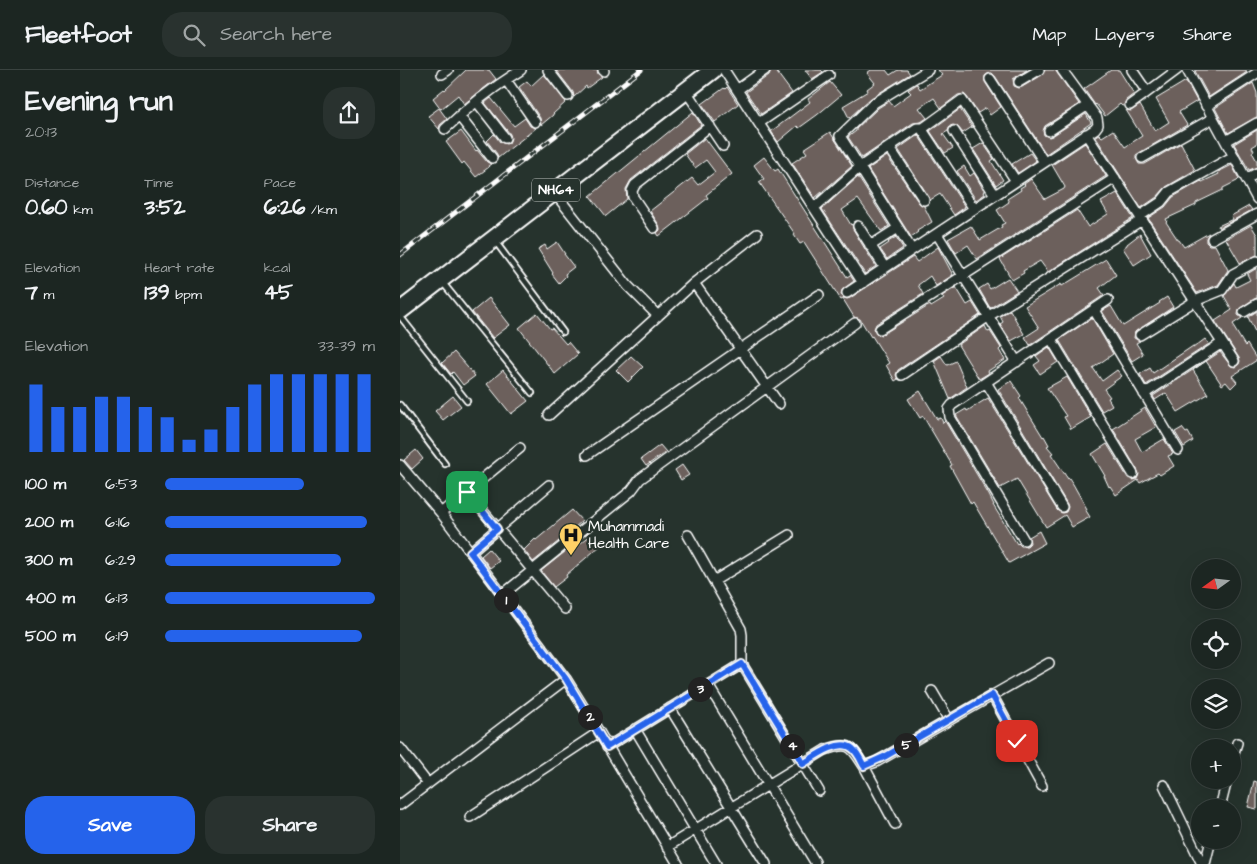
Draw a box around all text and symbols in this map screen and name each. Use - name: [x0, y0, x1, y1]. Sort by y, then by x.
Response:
- search box: [162, 12, 512, 57]
- text: Fleetfoot: [25, 18, 132, 52]
- icon: search: [180, 21, 208, 49]
- text: Search here: [220, 21, 332, 48]
- text: Map: [1032, 22, 1066, 47]
- text: Layers: [1094, 22, 1155, 47]
- text: Share: [1183, 22, 1232, 47]
- text: Evening run: [25, 82, 173, 121]
- button: share: [323, 87, 375, 139]
- text: 20:13: [25, 121, 57, 143]
- text: Distance: [25, 173, 79, 193]
- text: Time: [144, 173, 174, 193]
- text: Pace: [264, 173, 296, 193]
- road number: NH64: [532, 178, 580, 202]
- text: 0.60: [25, 193, 68, 222]
- text: 3:52: [144, 193, 185, 222]
- text: 6:26: [264, 193, 306, 222]
- text: km: [68, 200, 93, 220]
- text: /km: [306, 200, 337, 220]
- text: Elevation: [25, 258, 80, 278]
- text: Heart rate: [144, 258, 215, 278]
- text: kcal: [264, 258, 290, 278]
- text: 7: [25, 278, 38, 307]
- text: 139: [144, 278, 170, 307]
- text: 45: [264, 278, 293, 307]
- text: m: [38, 285, 54, 305]
- text: bpm: [170, 285, 202, 305]
- text: Elevation: [25, 335, 88, 357]
- text: 33–39 m: [318, 335, 375, 357]
- pin: [446, 471, 488, 513]
- text: 100 m: [25, 473, 66, 495]
- text: 6:53: [105, 473, 137, 495]
- icon: arrive: [453, 478, 481, 506]
- text: 200 m: [25, 511, 73, 533]
- text: 6:16: [105, 511, 130, 533]
- place label: Muhammadi Health Care: [588, 516, 669, 554]
- hospital icon: Muhammadi Health Care: [558, 522, 584, 556]
- text: 300 m: [25, 549, 72, 571]
- text: 6:29: [105, 549, 136, 571]
- north arrow: [1191, 559, 1241, 609]
- map controls: [1191, 559, 1241, 849]
- text: 400 m: [25, 587, 75, 609]
- text: 6:13: [105, 587, 128, 609]
- pin: 1: [494, 588, 518, 612]
- text: 1: [506, 590, 507, 610]
- button: locate: [1191, 619, 1241, 669]
- text: 500 m: [25, 625, 75, 647]
- text: 6:19: [105, 625, 129, 647]
- pin: 3: [688, 676, 712, 702]
- text: 3: [697, 679, 704, 699]
- button: layers: [1191, 679, 1241, 729]
- pin: 2: [578, 704, 602, 730]
- text: 2: [586, 707, 595, 727]
- pin: [996, 720, 1038, 762]
- icon: check: [1003, 727, 1031, 755]
- pin: 5: [894, 732, 918, 758]
- pin: 4: [780, 734, 804, 758]
- text: 5: [902, 735, 911, 755]
- text: 4: [788, 736, 797, 756]
- button: +: [1191, 739, 1241, 789]
- button: Save: [25, 796, 195, 854]
- button: Share: [205, 796, 375, 854]
- button: −: [1191, 799, 1241, 849]

